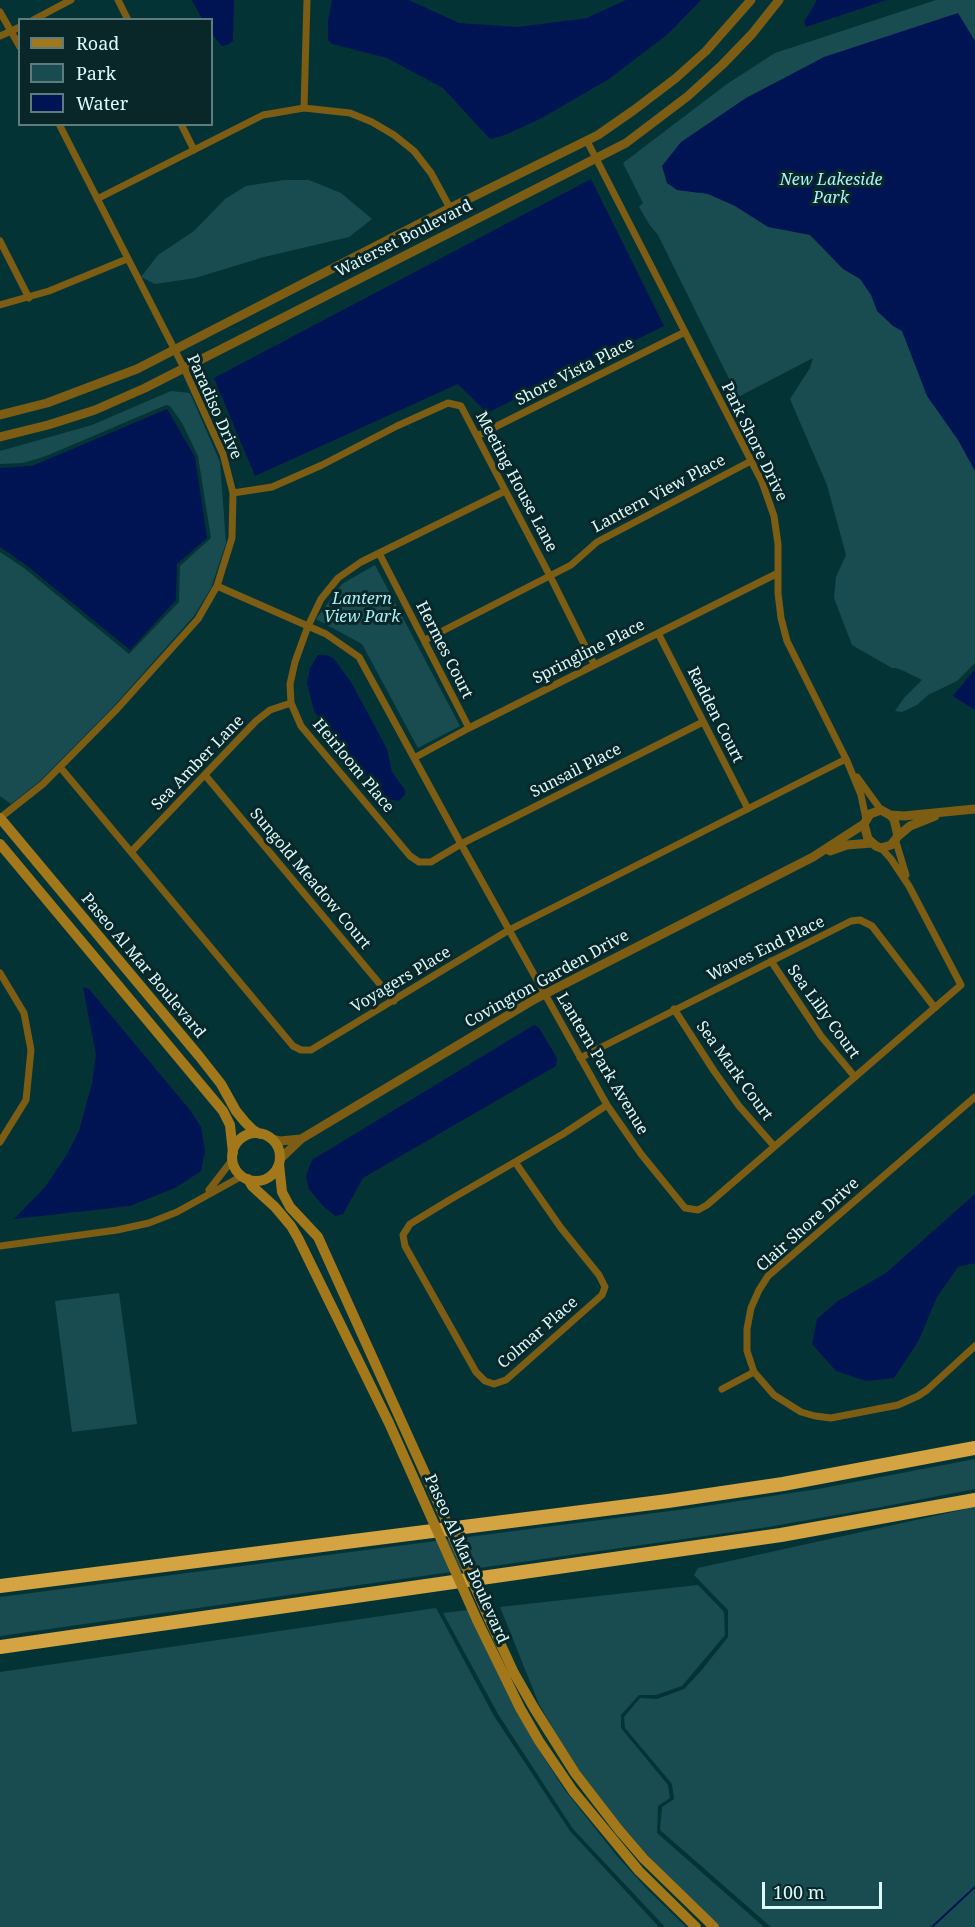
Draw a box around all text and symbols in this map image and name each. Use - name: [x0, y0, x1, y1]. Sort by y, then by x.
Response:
- legend: [18, 18, 213, 126]
- text: Road: [76, 31, 119, 55]
- text: Park: [76, 61, 116, 85]
- text: Water: [76, 91, 128, 115]
- park label: New Lakeside Park: [780, 170, 882, 208]
- street label: Waterset Boulevard: [332, 196, 476, 282]
- street label: Shore Vista Place: [513, 334, 637, 410]
- street label: Paradiso Drive: [182, 352, 246, 462]
- street label: Park Shore Drive: [717, 379, 791, 505]
- street label: Meeting House Lane: [471, 409, 561, 555]
- street label: Lantern View Place: [589, 451, 729, 537]
- park label: Lantern View Park: [324, 589, 400, 627]
- street label: Hermes Court: [411, 598, 477, 702]
- street label: Springline Place: [530, 615, 648, 689]
- street label: Radden Court: [683, 664, 747, 766]
- street label: Sea Amber Lane: [148, 711, 248, 815]
- street label: Heirloom Place: [308, 715, 398, 817]
- street label: Sunsail Place: [527, 740, 625, 802]
- street label: Sungold Meadow Court: [245, 805, 375, 953]
- street label: Paseo Al Mar Boulevard: [77, 890, 209, 1042]
- street label: Waves End Place: [704, 912, 828, 986]
- street label: Covington Garden Drive: [462, 926, 632, 1032]
- street label: Voyagers Place: [348, 943, 454, 1017]
- street label: Sea Lilly Court: [783, 961, 863, 1063]
- street label: Lantern Park Avenue: [552, 989, 652, 1139]
- street label: Sea Mark Court: [692, 1018, 776, 1124]
- street label: Clair Shore Drive: [753, 1174, 863, 1276]
- street label: Colmar Place: [494, 1293, 582, 1373]
- street label: Paseo Al Mar Boulevard: [420, 1472, 512, 1646]
- scale bar: [765, 1870, 885, 1908]
- text: 100 m: [773, 1880, 825, 1904]

